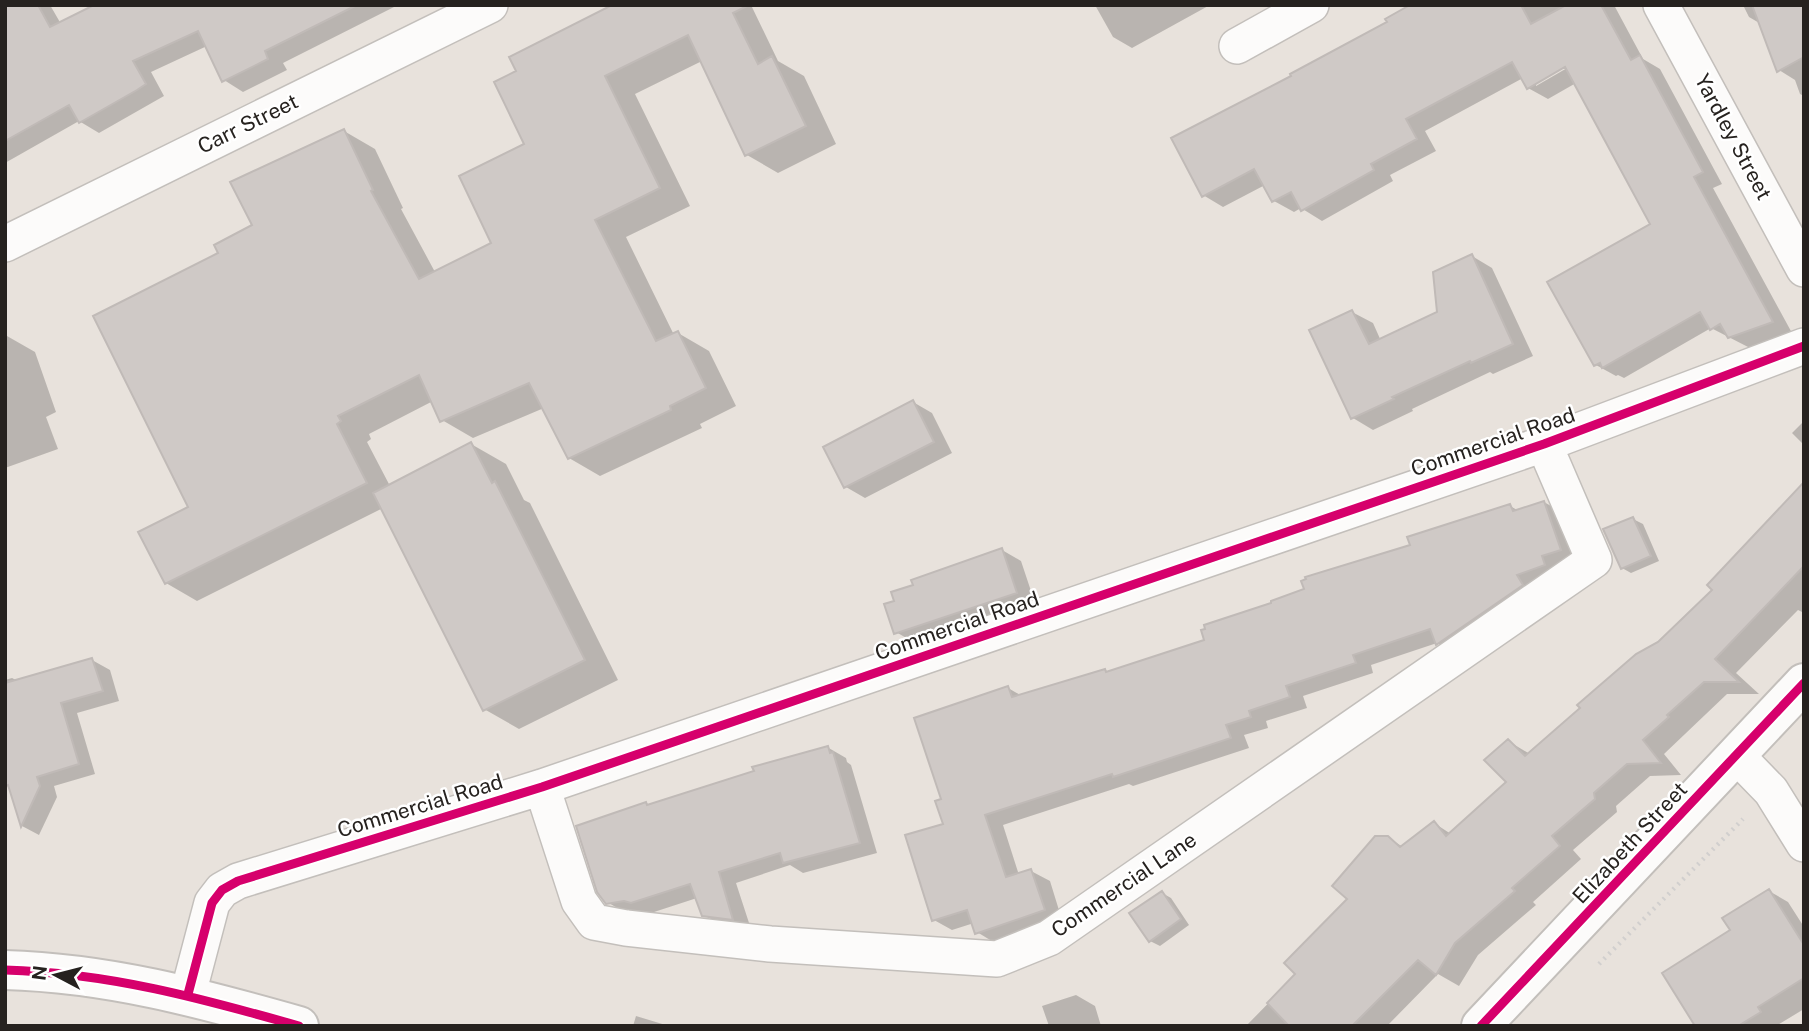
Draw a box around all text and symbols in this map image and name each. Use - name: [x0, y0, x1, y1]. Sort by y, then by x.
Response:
- street label: Yardley Street: [1690, 70, 1777, 204]
- street label: Carr Street: [193, 88, 302, 159]
- street label: Commercial Road: [1408, 402, 1578, 481]
- street label: Commercial Road: [872, 586, 1042, 665]
- street label: Commercial Road: [334, 768, 506, 843]
- street label: Elizabeth Street: [1567, 777, 1692, 908]
- street label: Commercial Lane: [1046, 827, 1201, 942]
- north arrow: [21, 940, 91, 1010]
- text: N: [27, 964, 51, 982]

